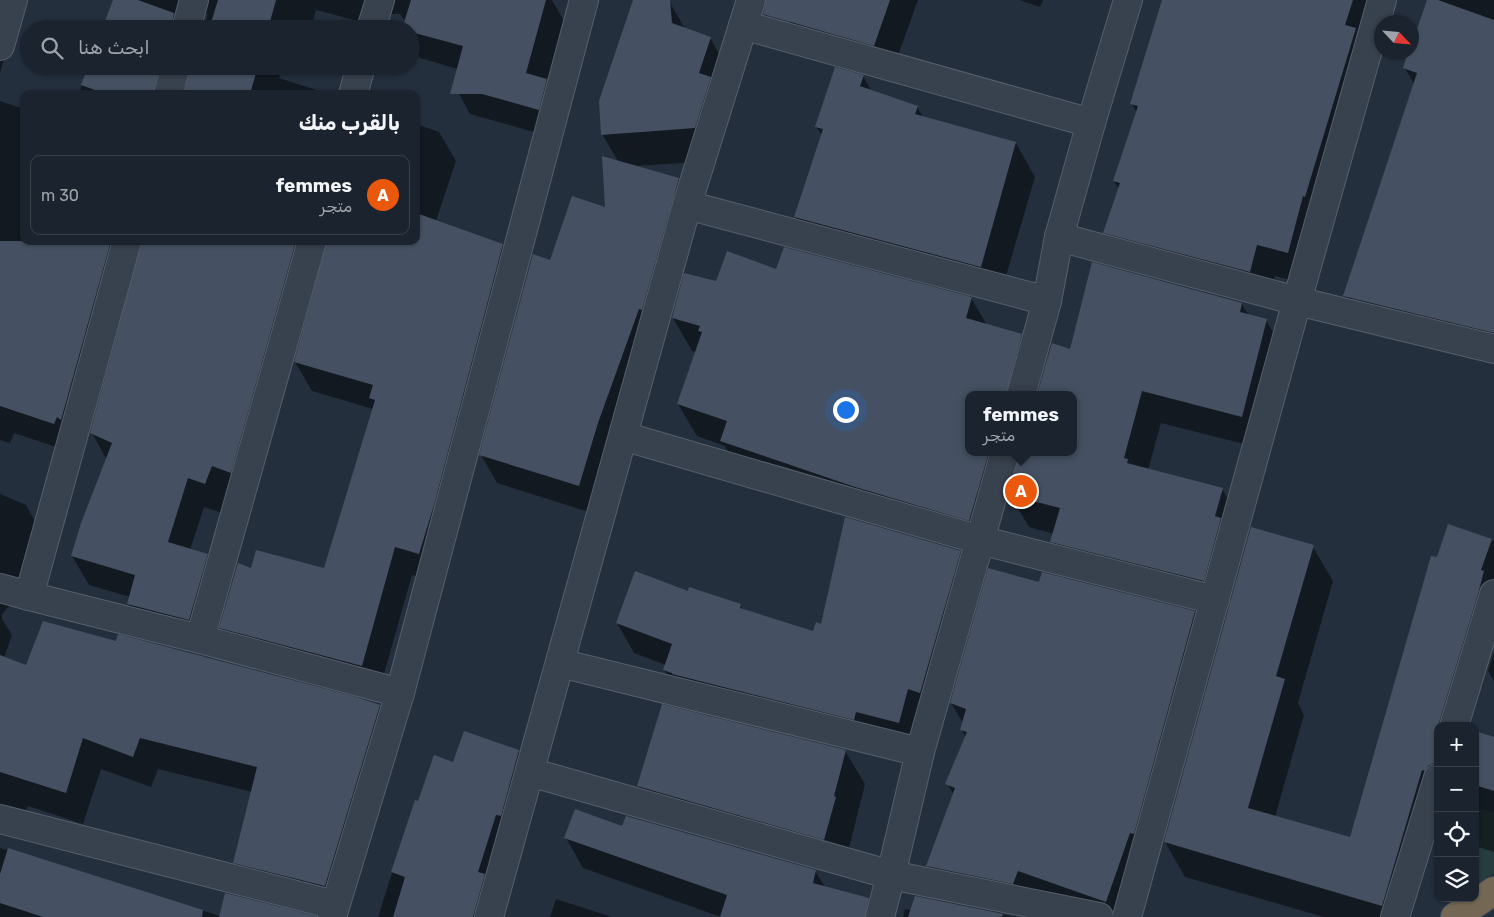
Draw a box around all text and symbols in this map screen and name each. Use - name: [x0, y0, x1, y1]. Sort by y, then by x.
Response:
- north arrow: [1374, 15, 1419, 60]
- search box: [20, 20, 420, 75]
- icon: search: [38, 34, 66, 62]
- text: ابحث هنا: [78, 36, 150, 59]
- text: بالقرب منك: [299, 110, 400, 135]
- text: femmes: [276, 174, 352, 197]
- text: 30 m: [41, 186, 79, 205]
- text: A: [377, 186, 389, 205]
- text: متجر: [320, 197, 352, 216]
- popup: [965, 391, 1077, 456]
- your location: [833, 397, 859, 423]
- text: femmes: [983, 403, 1059, 426]
- text: متجر: [983, 426, 1015, 445]
- pin: A: [1005, 472, 1037, 510]
- map controls: [1434, 722, 1479, 902]
- button: +: [1434, 722, 1479, 767]
- button: −: [1434, 767, 1479, 812]
- button: locate: [1434, 812, 1479, 857]
- button: layers: [1434, 857, 1479, 902]

